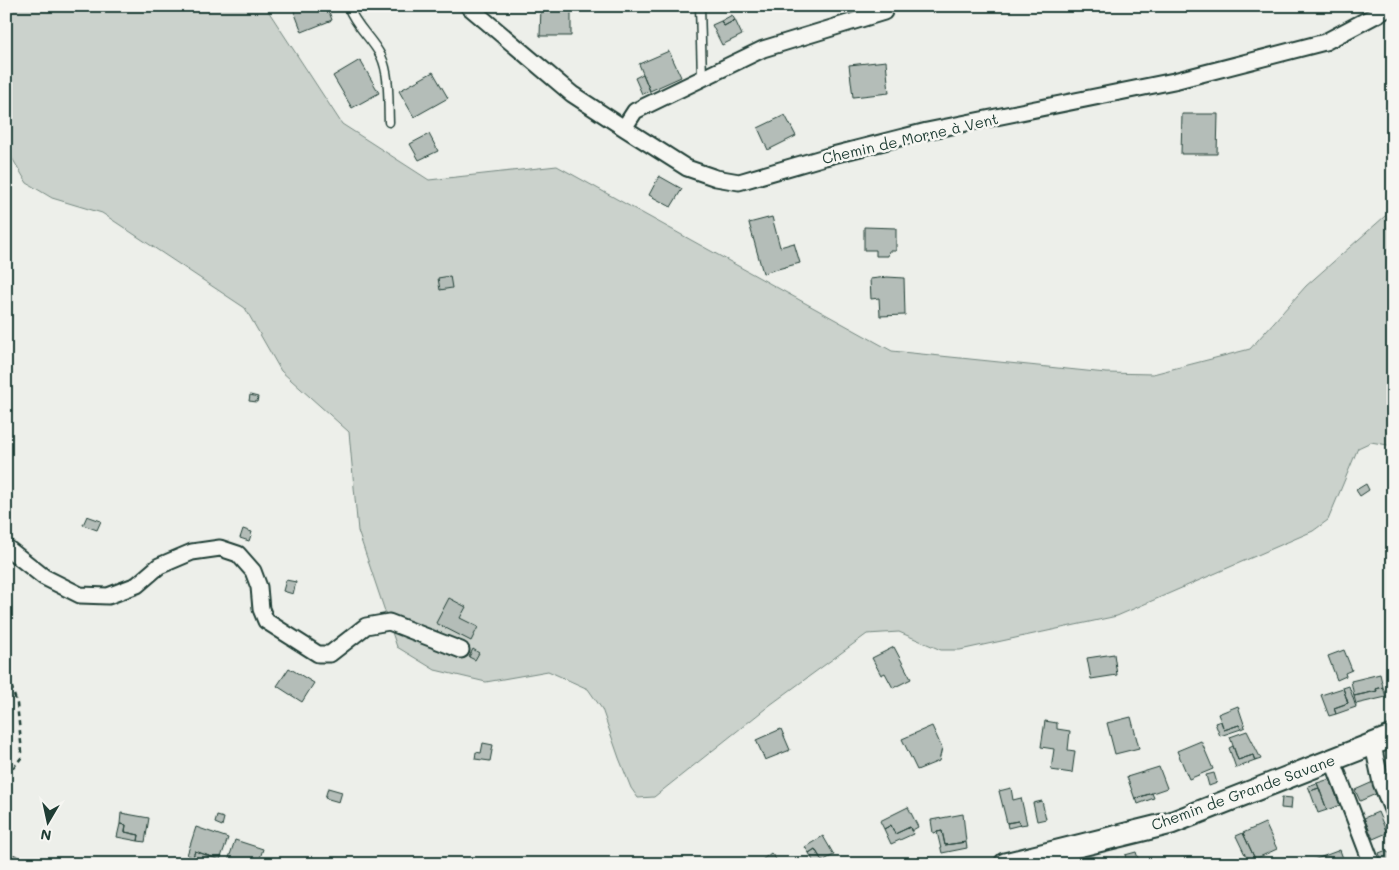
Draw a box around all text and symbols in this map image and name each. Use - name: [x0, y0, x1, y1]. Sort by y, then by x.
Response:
- street label: Chemin de Morne à Vent: [820, 108, 1000, 168]
- street label: Chemin de Grande Savane: [1148, 749, 1338, 835]
- north arrow: [22, 798, 72, 848]
- text: N: [39, 825, 53, 846]

